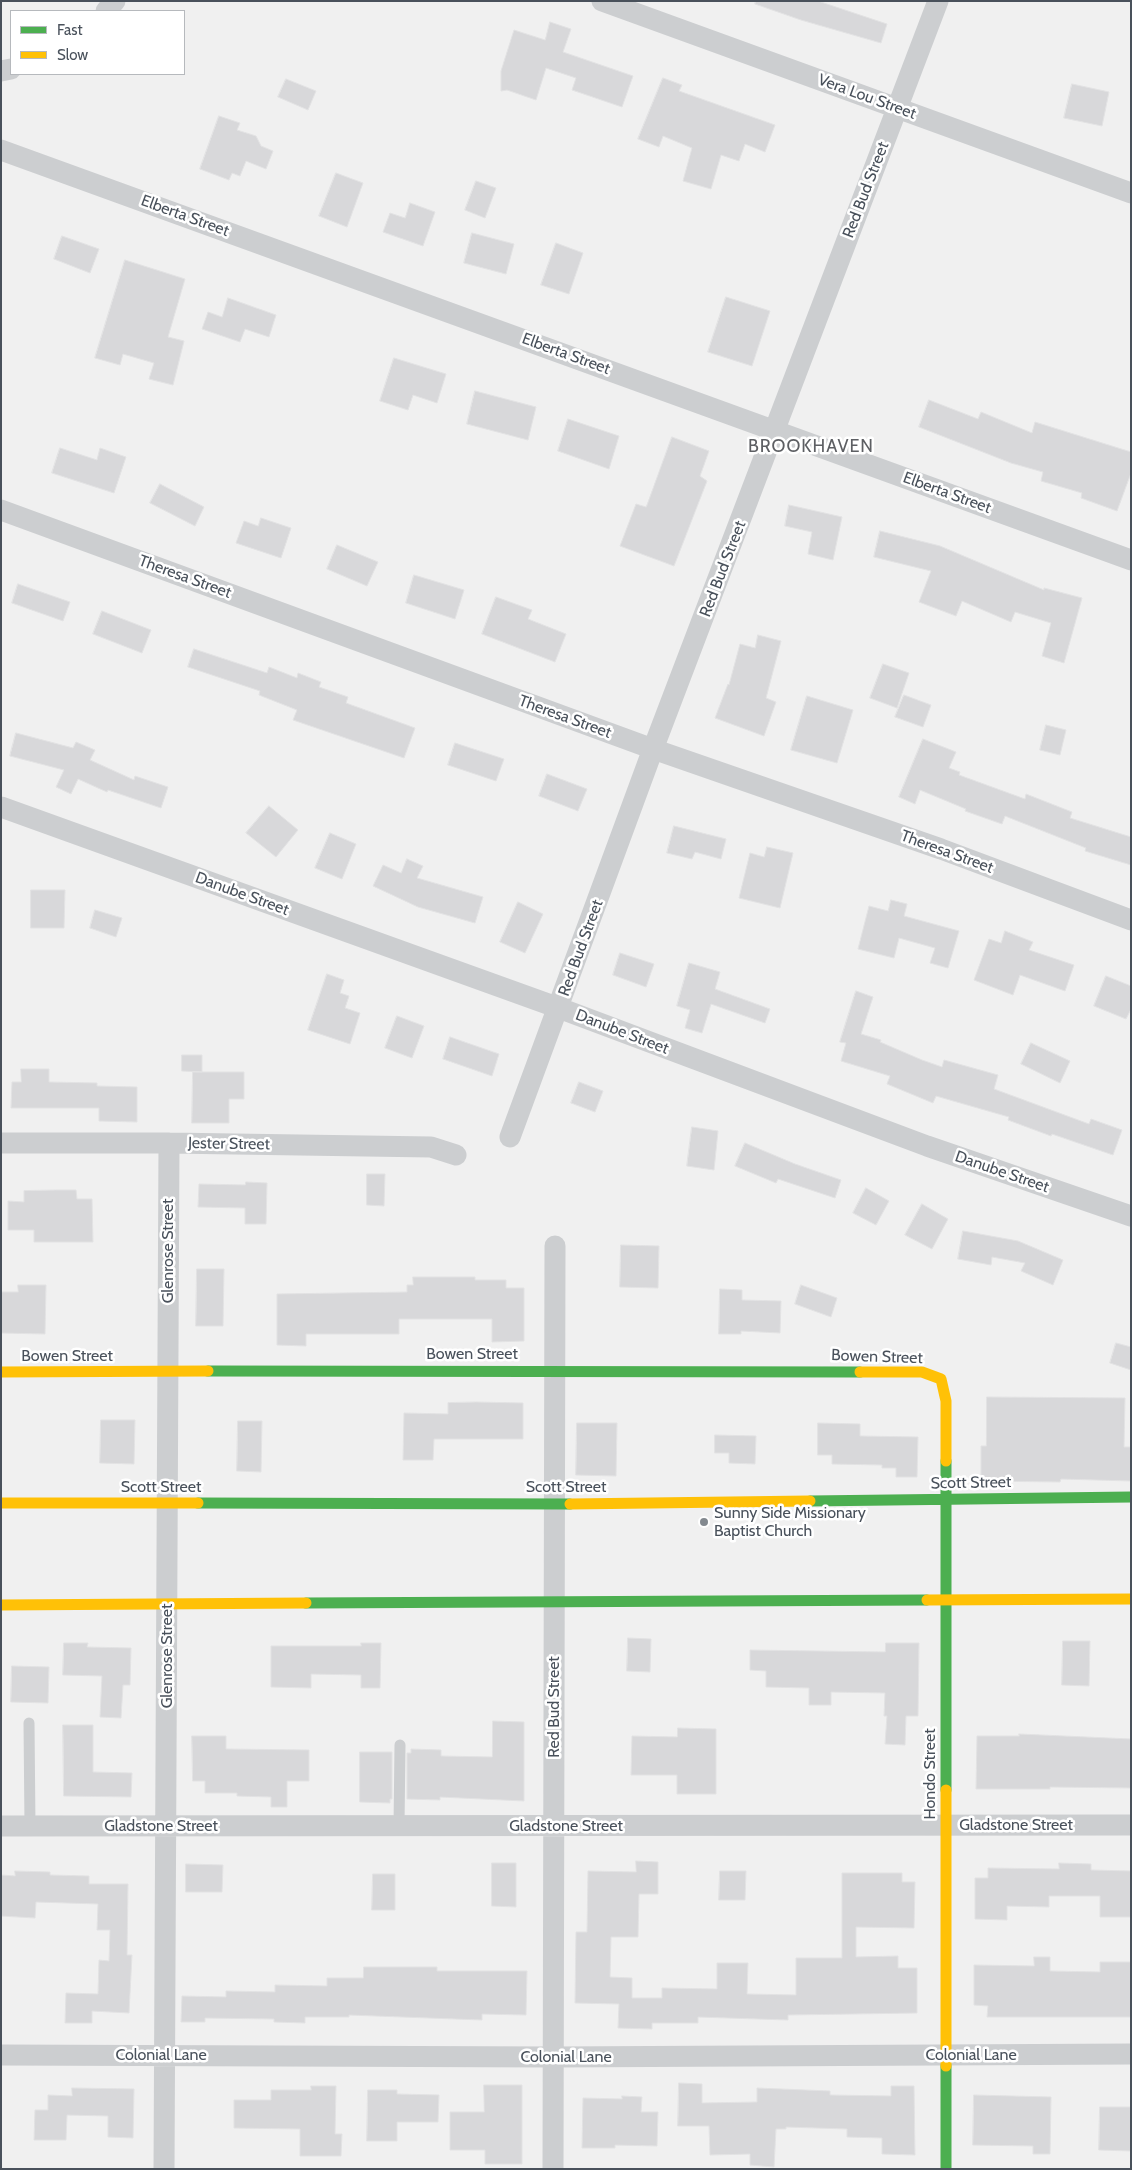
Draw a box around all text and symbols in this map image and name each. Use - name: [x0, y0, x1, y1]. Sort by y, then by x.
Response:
- legend: [10, 10, 185, 75]
- text: Fast: [57, 21, 82, 39]
- text: Slow: [57, 46, 88, 64]
- street label: Vera Lou Street: [815, 70, 919, 124]
- street label: Red Bud Street: [839, 139, 893, 241]
- street label: Elberta Street: [138, 191, 232, 241]
- street label: Elberta Street: [519, 329, 613, 379]
- district label: BROOKHAVEN: [747, 436, 875, 458]
- street label: Elberta Street: [900, 468, 994, 518]
- street label: Red Bud Street: [696, 518, 750, 620]
- street label: Theresa Street: [136, 551, 234, 603]
- street label: Theresa Street: [516, 691, 614, 743]
- street label: Theresa Street: [898, 826, 996, 878]
- street label: Danube Street: [193, 868, 291, 920]
- street label: Red Bud Street: [555, 897, 607, 999]
- street label: Danube Street: [573, 1005, 671, 1059]
- street label: Jester Street: [188, 1134, 270, 1154]
- street label: Danube Street: [952, 1147, 1052, 1197]
- street label: Glenrose Street: [158, 1199, 178, 1303]
- street label: Bowen Street: [426, 1344, 518, 1364]
- street label: Bowen Street: [21, 1346, 113, 1366]
- street label: Bowen Street: [831, 1346, 923, 1368]
- street label: Scott Street: [930, 1473, 1012, 1493]
- street label: Scott Street: [121, 1477, 201, 1497]
- street label: Scott Street: [526, 1477, 606, 1497]
- place label: Sunny Side Missionary Baptist Church: [714, 1503, 866, 1541]
- marker: Sunny Side Missionary Baptist Church: [698, 1516, 710, 1528]
- street label: Glenrose Street: [157, 1604, 177, 1708]
- street label: Red Bud Street: [544, 1656, 564, 1758]
- street label: Hondo Street: [920, 1728, 940, 1820]
- street label: Gladstone Street: [959, 1815, 1073, 1835]
- street label: Gladstone Street: [104, 1816, 218, 1836]
- street label: Gladstone Street: [509, 1816, 623, 1836]
- street label: Colonial Lane: [115, 2045, 207, 2065]
- street label: Colonial Lane: [925, 2045, 1017, 2065]
- street label: Colonial Lane: [520, 2047, 612, 2067]

